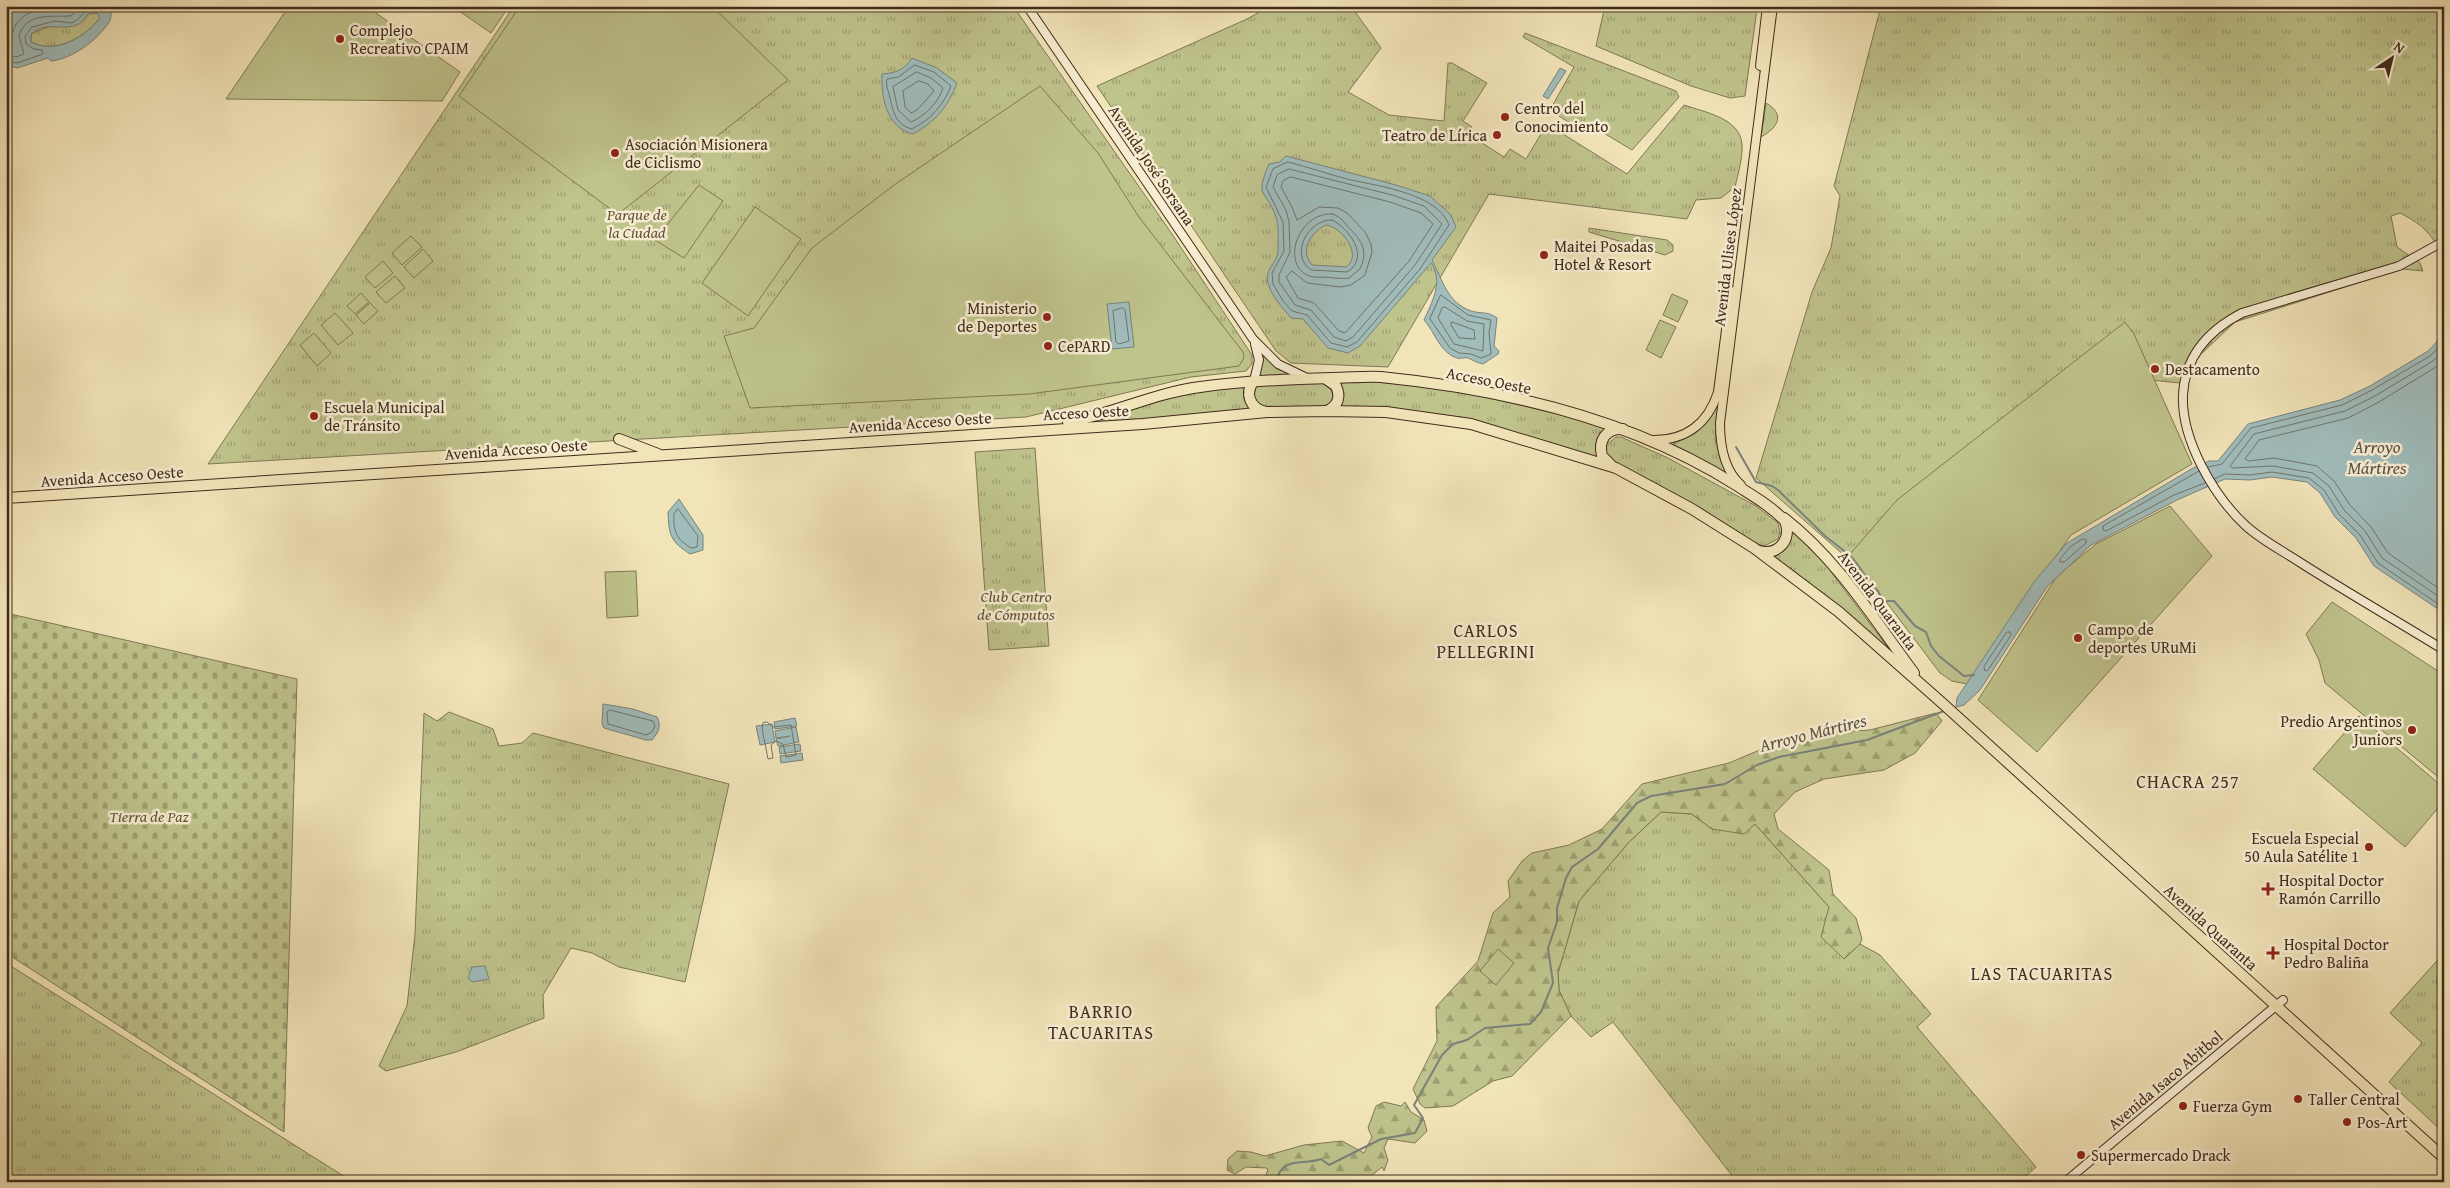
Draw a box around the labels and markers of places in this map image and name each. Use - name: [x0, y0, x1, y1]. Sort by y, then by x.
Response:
- place label: Complejo Recreativo CPAIM: [350, 18, 469, 60]
- marker: Complejo Recreativo CPAIM: [334, 33, 346, 45]
- place label: Centro del Conocimiento: [1515, 96, 1608, 138]
- marker: Centro del Conocimiento: [1499, 111, 1511, 123]
- place label: Teatro de Lírica: [1382, 123, 1487, 147]
- marker: Teatro de Lírica: [1491, 129, 1503, 141]
- place label: Asociación Misionera de Ciclismo: [625, 132, 768, 174]
- marker: Asociación Misionera de Ciclismo: [609, 147, 621, 159]
- place label: Maitei Posadas Hotel & Resort: [1554, 234, 1653, 276]
- marker: Maitei Posadas Hotel & Resort: [1538, 249, 1550, 261]
- place label: Ministerio de Deportes: [957, 296, 1037, 338]
- marker: Ministerio de Deportes: [1041, 311, 1053, 323]
- place label: CePARD: [1058, 334, 1111, 358]
- marker: CePARD: [1042, 340, 1054, 352]
- place label: Destacamento: [2165, 357, 2260, 381]
- marker: Destacamento: [2149, 363, 2161, 375]
- place label: Escuela Municipal de Tránsito: [324, 395, 445, 437]
- marker: Escuela Municipal de Tránsito: [308, 410, 320, 422]
- place label: Campo de deportes URuMi: [2088, 617, 2197, 659]
- marker: Campo de deportes URuMi: [2072, 632, 2084, 644]
- place label: Predio Argentinos Juniors: [2280, 709, 2402, 751]
- marker: Predio Argentinos Juniors: [2406, 724, 2418, 736]
- place label: Escuela Especial 50 Aula Satélite 1: [2244, 826, 2360, 868]
- marker: Escuela Especial 50 Aula Satélite 1: [2363, 841, 2375, 853]
- place label: Hospital Doctor Ramón Carrillo: [2279, 868, 2384, 910]
- marker: Hospital Doctor Ramón Carrillo: [2261, 882, 2275, 896]
- place label: Hospital Doctor Pedro Baliña: [2284, 932, 2389, 974]
- marker: Hospital Doctor Pedro Baliña: [2266, 946, 2280, 960]
- place label: Taller Central: [2308, 1087, 2400, 1111]
- marker: Taller Central: [2292, 1093, 2304, 1105]
- place label: Fuerza Gym: [2193, 1094, 2272, 1118]
- marker: Fuerza Gym: [2177, 1100, 2189, 1112]
- place label: Pos-Art: [2357, 1110, 2408, 1134]
- marker: Pos-Art: [2341, 1116, 2353, 1128]
- place label: Supermercado Drack: [2091, 1143, 2232, 1167]
- marker: Supermercado Drack: [2075, 1149, 2087, 1161]

